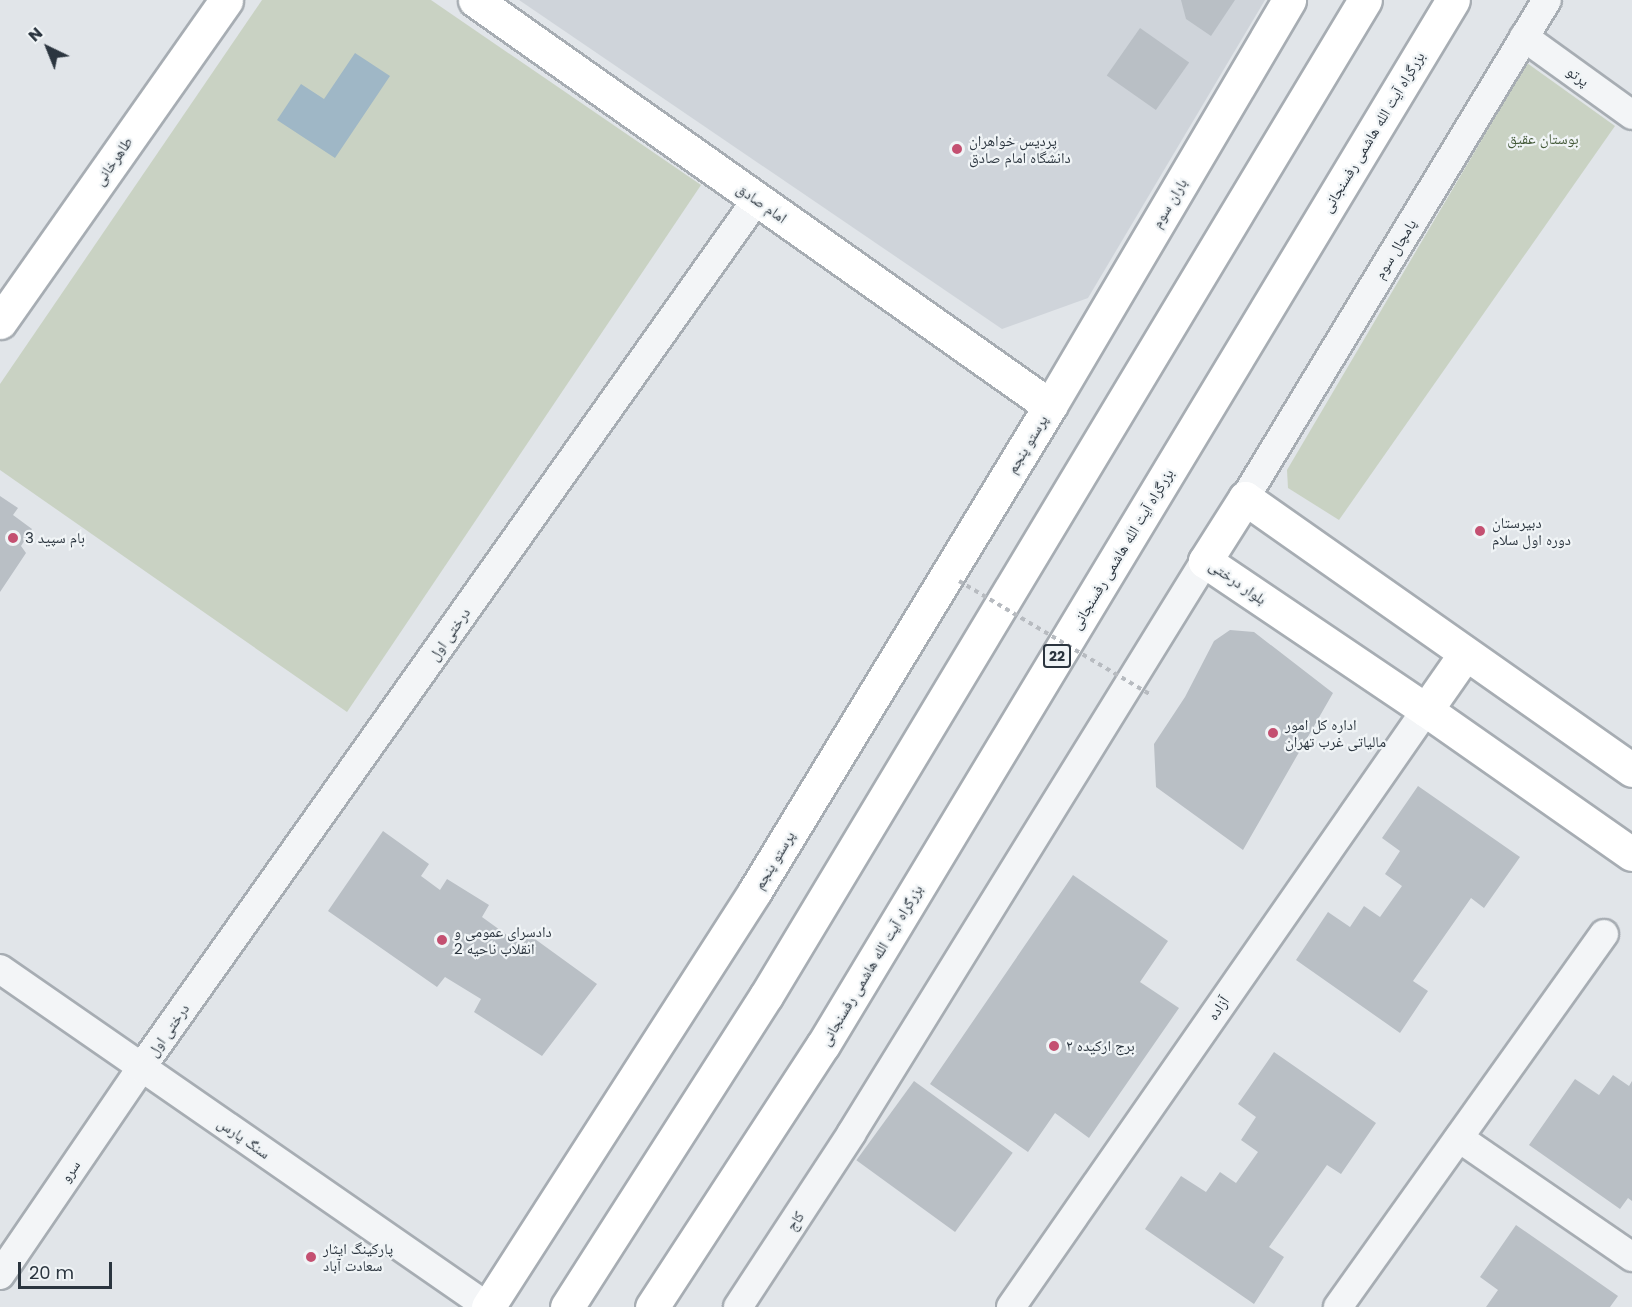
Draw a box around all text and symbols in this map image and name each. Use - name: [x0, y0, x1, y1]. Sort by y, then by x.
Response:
- north arrow: [18, 18, 78, 78]
- text: N: [23, 22, 48, 47]
- street label: بزرگراه آیت الله هاشمی رفسنجانی: [1318, 48, 1428, 216]
- street label: پرتو: [1563, 62, 1593, 90]
- park label: بوستان عقیق: [1507, 130, 1579, 148]
- place label: پردیس خواهران دانشگاه امام صادق: [969, 131, 1071, 166]
- street label: طاهرخانی: [90, 133, 136, 189]
- marker: پردیس خواهران دانشگاه امام صادق: [950, 142, 964, 156]
- street label: باران سوم: [1147, 175, 1191, 231]
- street label: امام صادق: [733, 179, 791, 227]
- street label: پامچال سوم: [1370, 216, 1420, 282]
- street label: پرستو پنجم: [1003, 412, 1051, 476]
- street label: بزرگراه آیت الله هاشمی رفسنجانی: [1067, 465, 1177, 633]
- place label: دبیرستان دوره اول سلام: [1492, 513, 1571, 548]
- marker: دبیرستان دوره اول سلام: [1473, 524, 1487, 538]
- place label: بام سپید 3: [25, 529, 85, 547]
- marker: بام سپید 3: [6, 531, 20, 545]
- street label: بلوار درختی: [1206, 556, 1270, 608]
- street label: درختی اول: [424, 604, 474, 664]
- road number: 22: [1042, 645, 1072, 667]
- place label: اداره کل امور مالیاتی غرب تهران: [1285, 715, 1386, 750]
- marker: اداره کل امور مالیاتی غرب تهران: [1266, 726, 1280, 740]
- street label: پرستو پنجم: [750, 828, 798, 892]
- street label: بزرگراه آیت الله هاشمی رفسنجانی: [816, 881, 926, 1049]
- place label: دادسرای عمومی و انقلاب ناحیه 2: [454, 922, 552, 957]
- marker: دادسرای عمومی و انقلاب ناحیه 2: [435, 933, 449, 947]
- street label: آزاده: [1203, 992, 1233, 1024]
- street label: درختی اول: [143, 1000, 193, 1060]
- place label: برج ارکیده ۲: [1066, 1037, 1135, 1055]
- marker: برج ارکیده ۲: [1047, 1039, 1061, 1053]
- street label: سنگ پارس: [214, 1113, 274, 1163]
- street label: سرو: [56, 1156, 84, 1186]
- street label: کاج: [782, 1208, 808, 1234]
- place label: پارکینگ ایثار سعادت آباد: [323, 1239, 393, 1274]
- scale bar: [21, 1250, 116, 1288]
- marker: پارکینگ ایثار سعادت آباد: [304, 1250, 318, 1264]
- text: 20 m: [29, 1260, 74, 1285]

